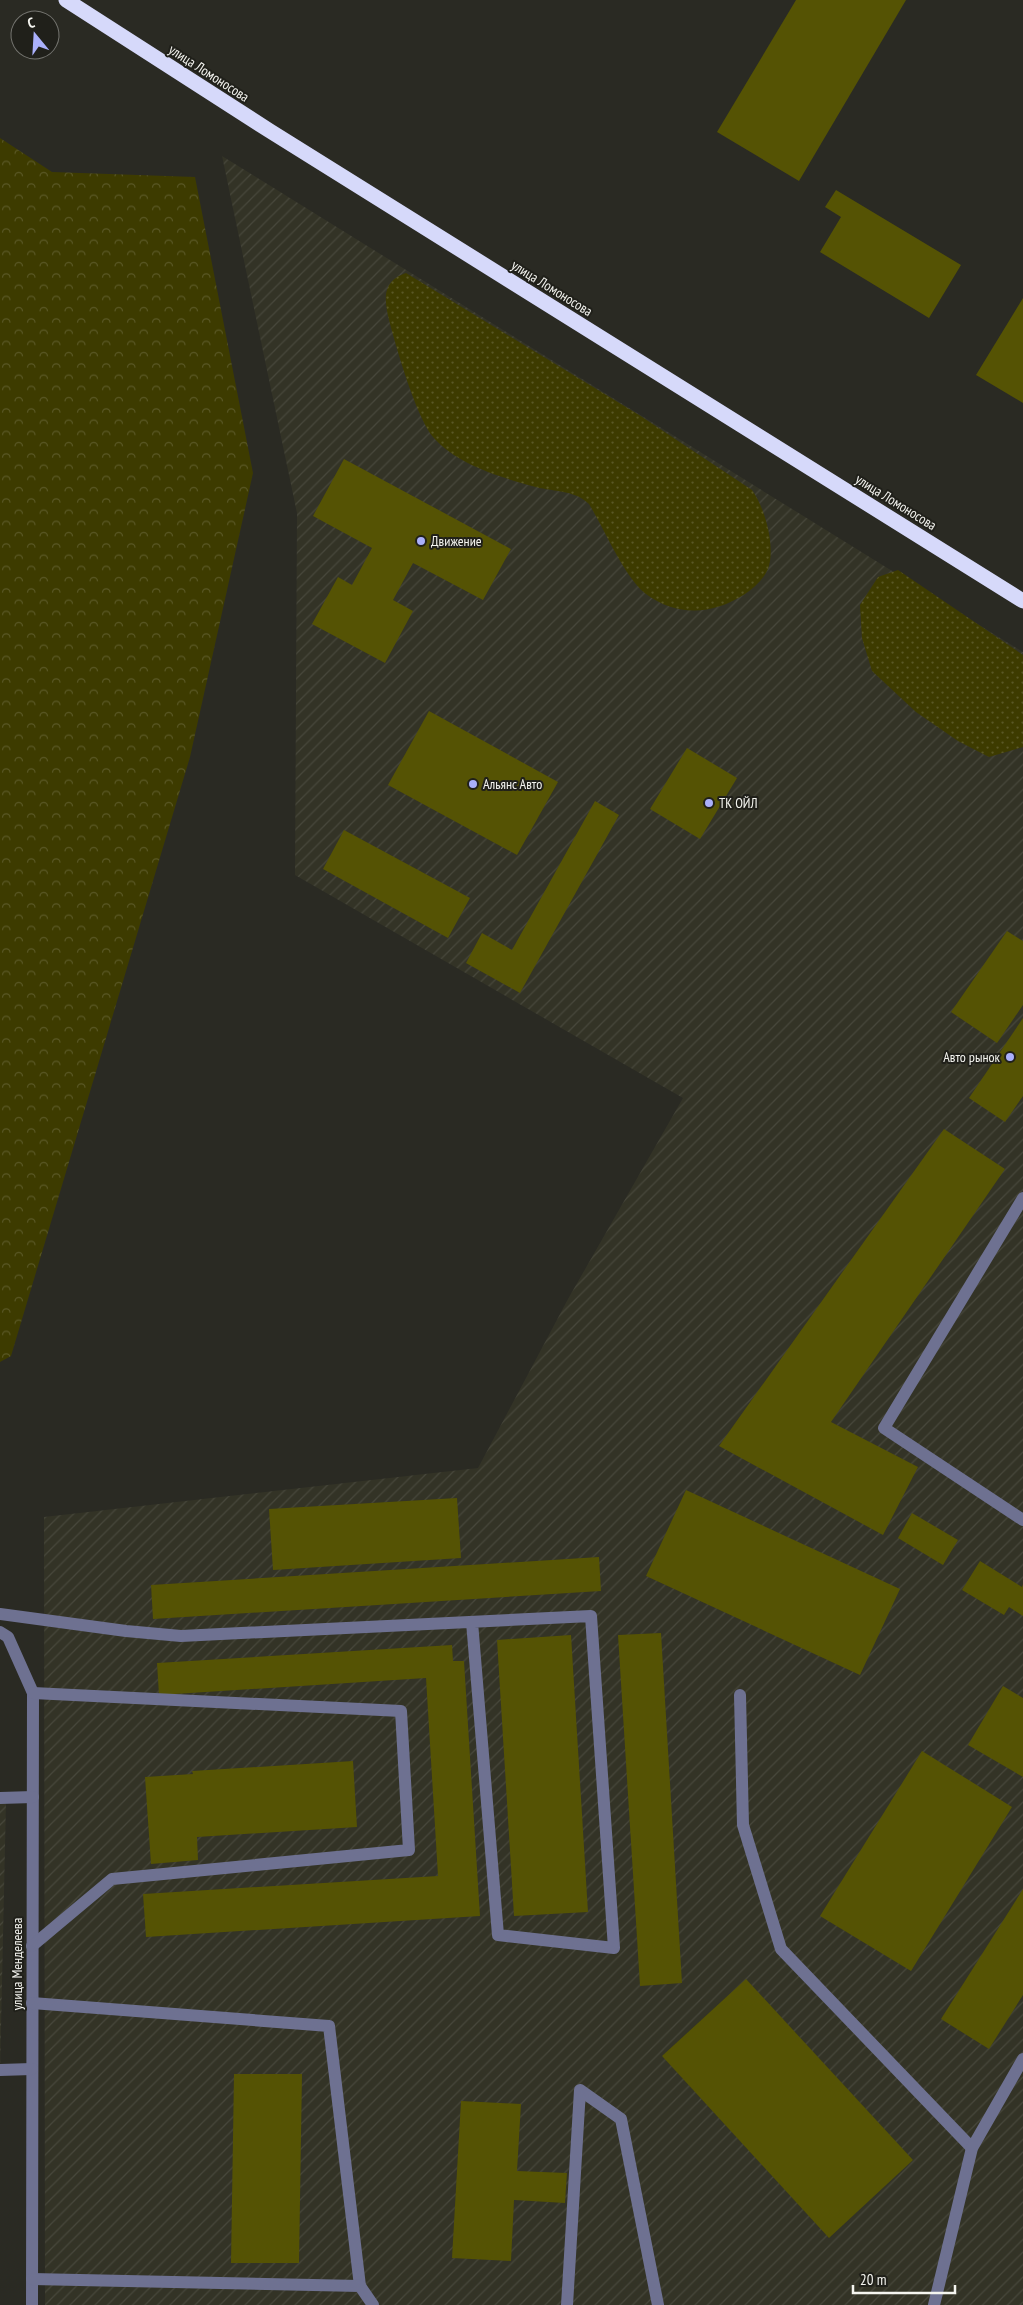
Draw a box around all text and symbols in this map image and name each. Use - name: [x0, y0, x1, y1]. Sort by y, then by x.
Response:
- north arrow: [10, 10, 60, 60]
- text: С: [25, 13, 37, 32]
- street label: улица Ломоносова: [165, 40, 253, 106]
- street label: улица Ломоносова: [508, 256, 596, 320]
- street label: улица Ломоносова: [852, 470, 940, 534]
- place label: Движение: [431, 532, 482, 550]
- marker: Движение: [415, 535, 427, 547]
- place label: Альянс Авто: [483, 775, 542, 793]
- marker: Альянс Авто: [467, 778, 479, 790]
- place label: ТК ОЙЛ: [719, 794, 757, 812]
- marker: ТК ОЙЛ: [703, 797, 715, 809]
- place label: Авто рынок: [943, 1048, 1001, 1066]
- marker: Авто рынок: [1004, 1051, 1016, 1063]
- street label: улица Менделеева: [8, 1918, 26, 2010]
- scale bar: [853, 2262, 956, 2294]
- text: 20 m: [860, 2270, 886, 2289]

